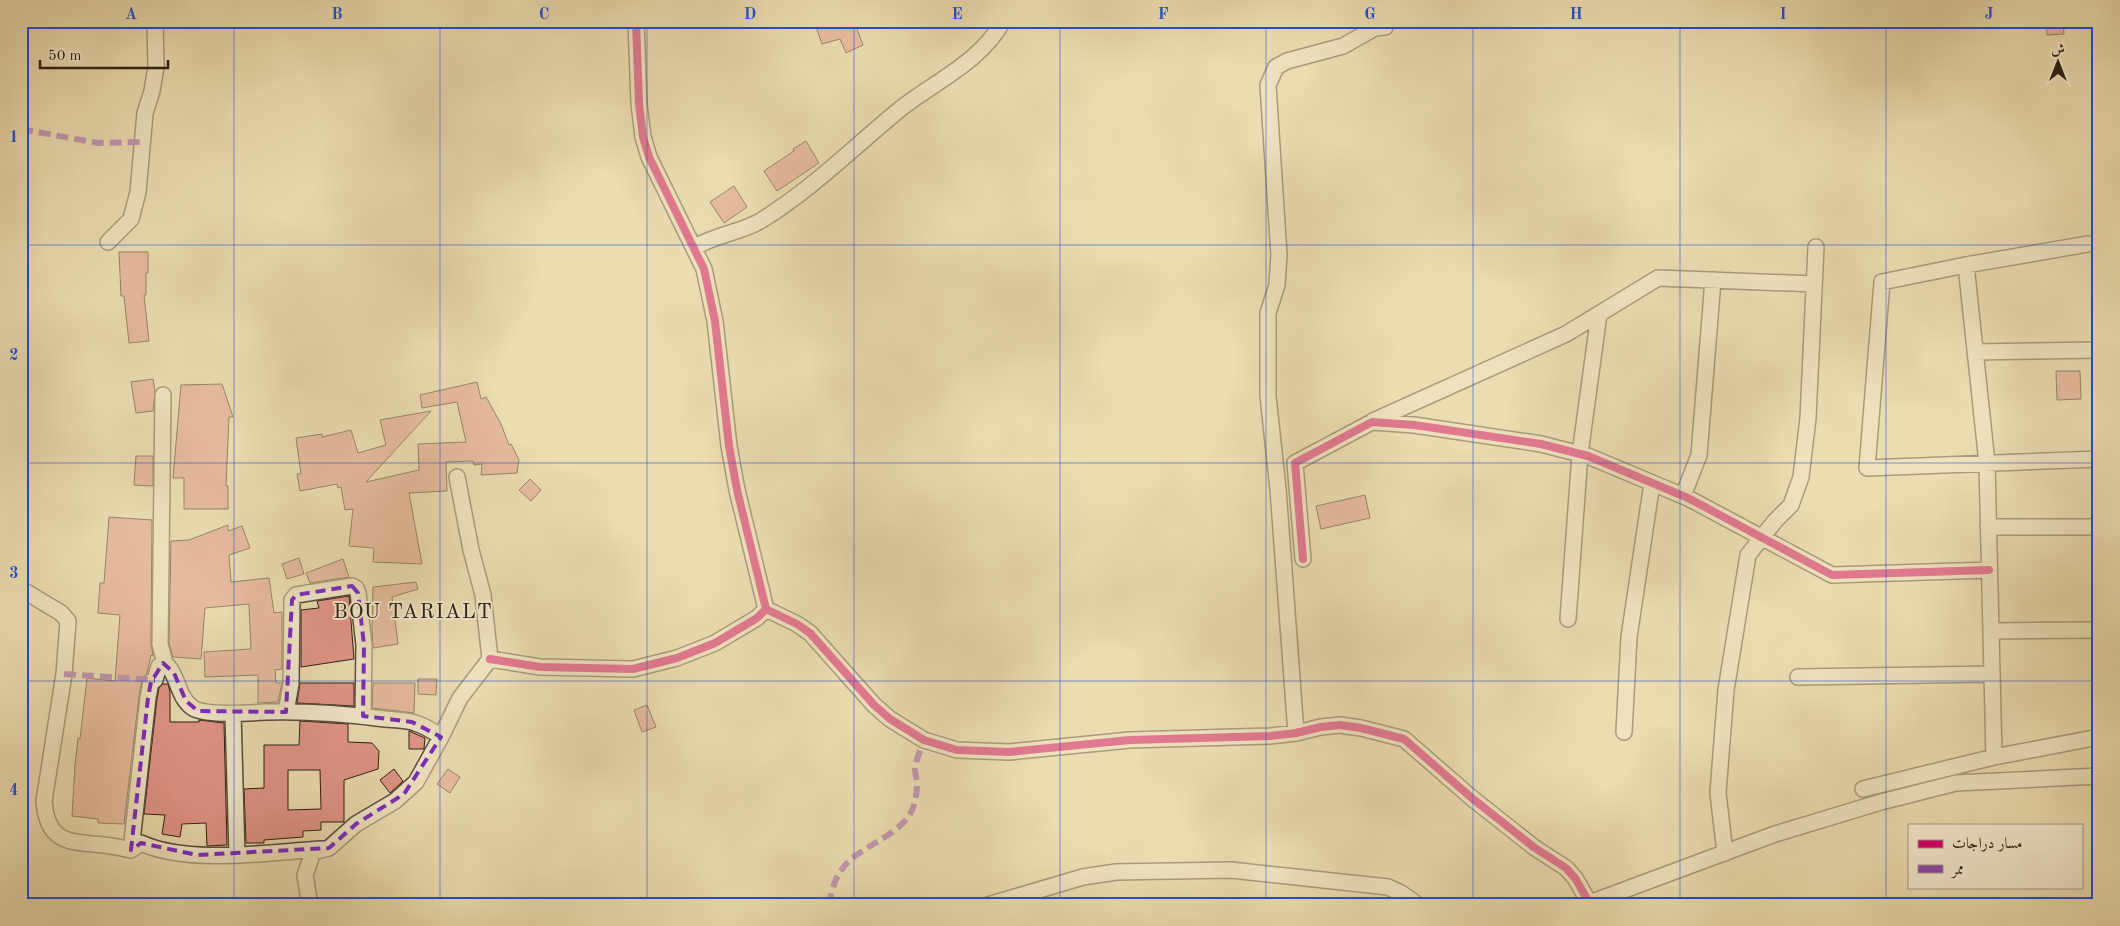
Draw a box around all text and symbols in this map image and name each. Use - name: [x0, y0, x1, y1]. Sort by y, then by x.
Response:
- text: A: [125, 7, 137, 23]
- text: B: [331, 7, 343, 23]
- text: C: [539, 7, 549, 23]
- text: D: [744, 7, 756, 23]
- text: E: [951, 7, 963, 23]
- text: F: [1158, 7, 1169, 23]
- text: G: [1364, 7, 1376, 23]
- text: H: [1569, 7, 1583, 23]
- text: I: [1779, 7, 1787, 23]
- text: J: [1985, 7, 1994, 23]
- scale bar: [40, 38, 168, 70]
- north arrow: [2032, 38, 2082, 88]
- text: ش: [2051, 43, 2065, 57]
- text: 50 m: [48, 49, 82, 64]
- text: 1: [9, 130, 19, 146]
- text: 2: [9, 348, 19, 364]
- text: 3: [9, 566, 19, 582]
- district label: BOU TARIALT: [333, 602, 493, 623]
- text: 4: [9, 783, 19, 799]
- legend: [1908, 824, 2082, 888]
- text: مسار دراجات: [1952, 837, 2022, 852]
- text: ممر: [1950, 863, 1964, 879]

